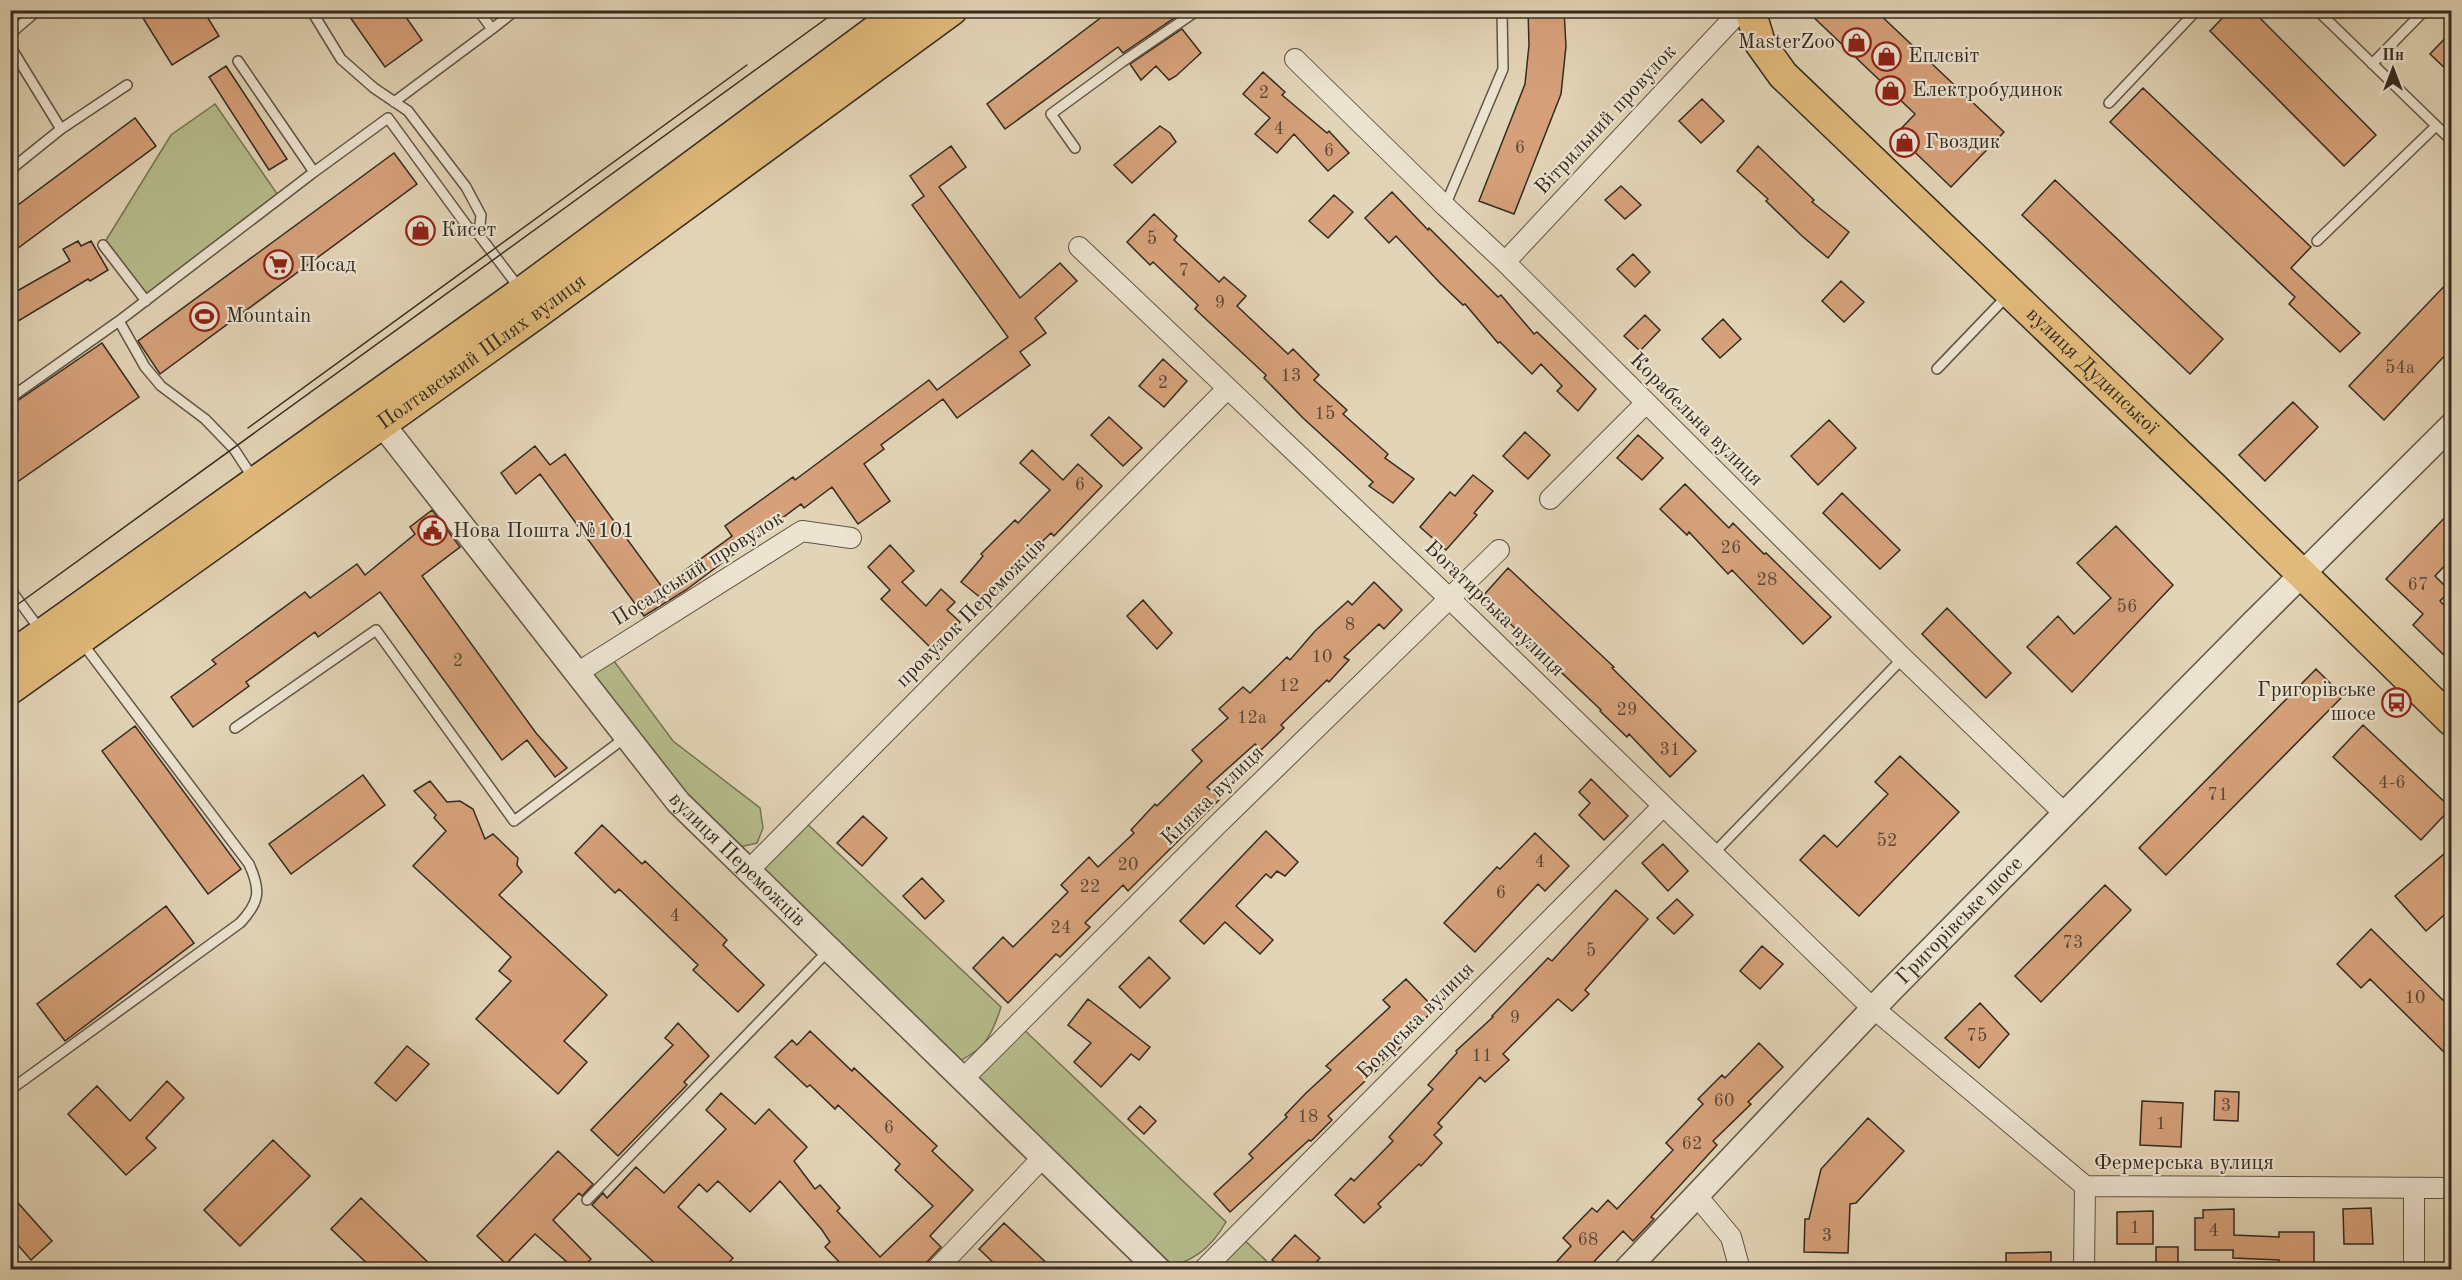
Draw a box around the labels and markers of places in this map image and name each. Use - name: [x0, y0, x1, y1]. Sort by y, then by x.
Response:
- shop icon: MasterZoo: [1840, 26, 1872, 58]
- place label: MasterZoo: [1738, 32, 1835, 53]
- shop icon: Еплсвіт: [1871, 40, 1903, 72]
- place label: Еплсвіт: [1908, 46, 1979, 67]
- shop icon: Електробудинок: [1875, 74, 1907, 106]
- place label: Електробудинок: [1912, 80, 2064, 101]
- shop icon: Гвоздик: [1888, 126, 1920, 158]
- place label: Гвоздик: [1925, 132, 2001, 153]
- shop icon: Кисет: [404, 214, 436, 246]
- place label: Кисет: [441, 220, 496, 241]
- supermarket icon: Посад: [262, 249, 294, 281]
- place label: Посад: [299, 255, 356, 276]
- sports icon: Mountain: [189, 300, 221, 332]
- place label: Mountain: [226, 306, 311, 327]
- public building icon: Нова Пошта №101: [416, 515, 448, 547]
- place label: Нова Пошта №101: [453, 521, 634, 542]
- place label: Григорівське шосе: [2257, 680, 2376, 725]
- bus stop icon: Григорівське шосе: [2381, 686, 2413, 718]

